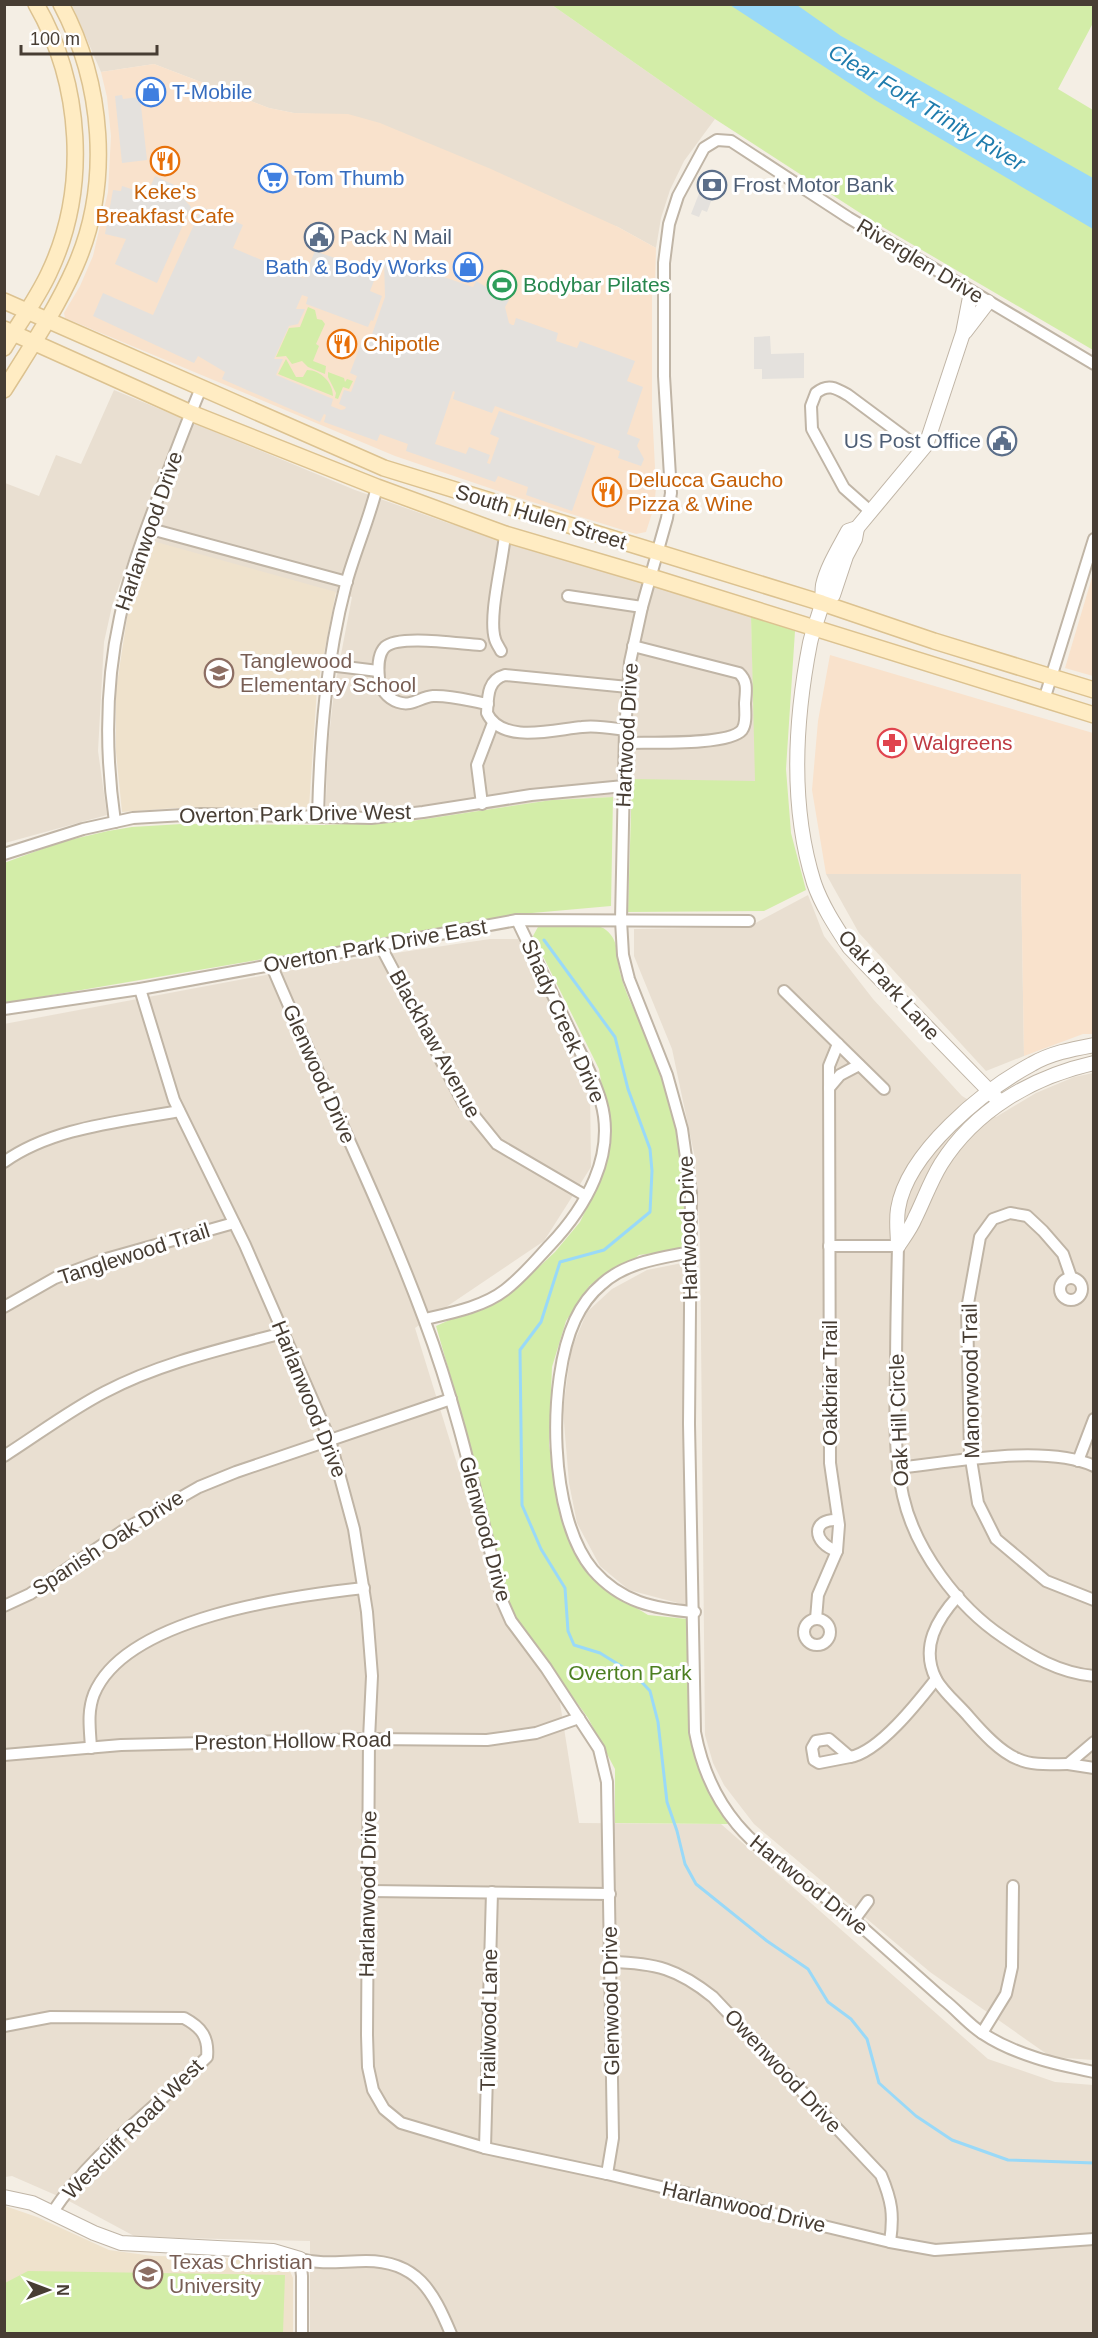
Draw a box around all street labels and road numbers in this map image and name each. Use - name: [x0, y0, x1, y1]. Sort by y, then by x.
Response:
- street label: Riverglen Drive: [853, 214, 988, 307]
- street label: Harlanwood Drive: [110, 448, 187, 613]
- street label: South Hulen Street: [453, 480, 630, 554]
- street label: Hartwood Drive: [611, 662, 642, 808]
- street label: Overton Park Drive West: [179, 800, 411, 827]
- street label: Overton Park Drive East: [261, 914, 489, 976]
- street label: Oak Park Lane: [834, 925, 945, 1044]
- street label: Shady Creek Drive: [517, 936, 610, 1106]
- street label: Blackhaw Avenue: [385, 966, 486, 1122]
- street label: Glenwood Drive: [279, 1001, 360, 1147]
- street label: Hartwood Drive: [673, 1155, 702, 1301]
- street label: Tanglewood Trail: [55, 1218, 212, 1289]
- street label: Manorwood Trail: [958, 1303, 983, 1459]
- street label: Harlanwood Drive: [268, 1317, 351, 1480]
- street label: Oakbriar Trail: [818, 1320, 841, 1446]
- street label: Oak Hill Circle: [885, 1353, 912, 1487]
- street label: Glenwood Drive: [455, 1454, 516, 1604]
- street label: Spanish Oak Drive: [28, 1485, 187, 1600]
- street label: Preston Hollow Road: [194, 1727, 392, 1754]
- street label: Harlanwood Drive: [355, 1810, 380, 1978]
- street label: Hartwood Drive: [746, 1830, 873, 1939]
- street label: Glenwood Drive: [598, 1926, 623, 2076]
- street label: Trailwood Lane: [476, 1948, 501, 2092]
- street label: Owenwood Drive: [720, 2004, 846, 2137]
- street label: Westcliff Road West: [58, 2054, 207, 2203]
- street label: Harlanwood Drive: [660, 2177, 828, 2236]

